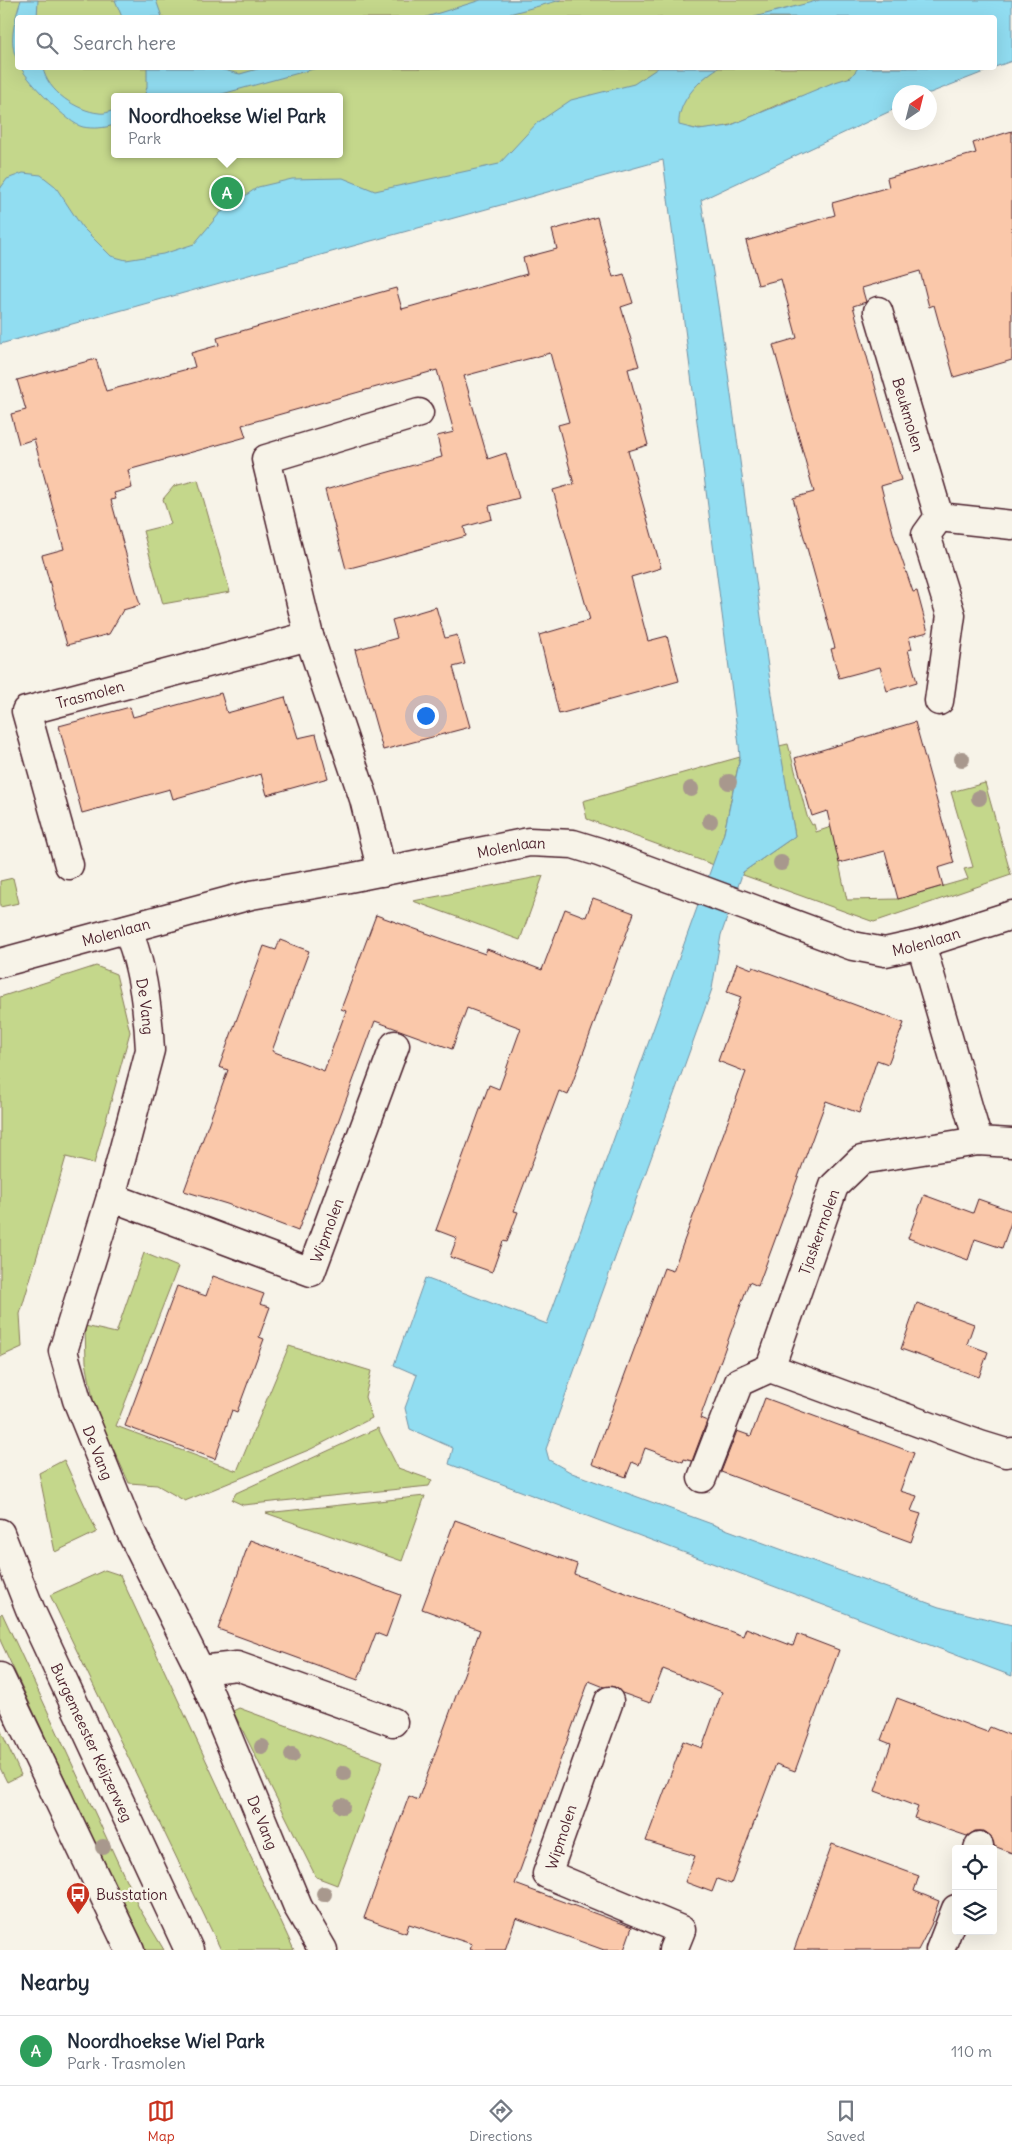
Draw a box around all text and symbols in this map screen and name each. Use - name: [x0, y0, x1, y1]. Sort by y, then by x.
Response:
- search box: [15, 15, 997, 70]
- icon: search: [33, 29, 61, 57]
- text: Search here: [73, 31, 176, 55]
- north arrow: [892, 85, 937, 130]
- popup: [111, 93, 343, 158]
- text: Noordhoekse Wiel Park: [128, 104, 326, 128]
- text: Park: [128, 128, 161, 148]
- pin: A: [211, 174, 243, 212]
- street label: Beukmolen: [889, 375, 929, 454]
- street label: Trasmolen: [54, 676, 126, 712]
- your location: [413, 703, 439, 729]
- street label: Molenlaan: [475, 832, 547, 862]
- street label: Molenlaan: [80, 913, 152, 950]
- street label: Molenlaan: [890, 923, 963, 960]
- street label: De Vang: [133, 977, 159, 1035]
- street label: Tjaskermolen: [795, 1186, 843, 1278]
- street label: Wipmolen: [306, 1195, 347, 1265]
- street label: De Vang: [79, 1423, 118, 1482]
- street label: Burgemeester Keijzerweg: [47, 1660, 137, 1825]
- street label: De Vang: [243, 1793, 283, 1852]
- street label: Wipmolen: [542, 1802, 581, 1872]
- map controls: [952, 1845, 997, 1935]
- button: locate: [952, 1845, 997, 1890]
- bus stop icon: Busstation: [65, 1881, 91, 1915]
- place label: Busstation: [96, 1885, 168, 1904]
- button: layers: [952, 1890, 997, 1935]
- text: Nearby: [20, 1969, 90, 1996]
- text: Noordhoekse Wiel Park: [67, 2029, 265, 2053]
- text: A: [31, 2041, 41, 2061]
- text: 110 m: [951, 2041, 992, 2061]
- text: Park · Trasmolen: [67, 2053, 186, 2073]
- tab: Map: [147, 2097, 175, 2145]
- tab: Directions: [469, 2097, 532, 2145]
- tab: Saved: [827, 2097, 865, 2145]

